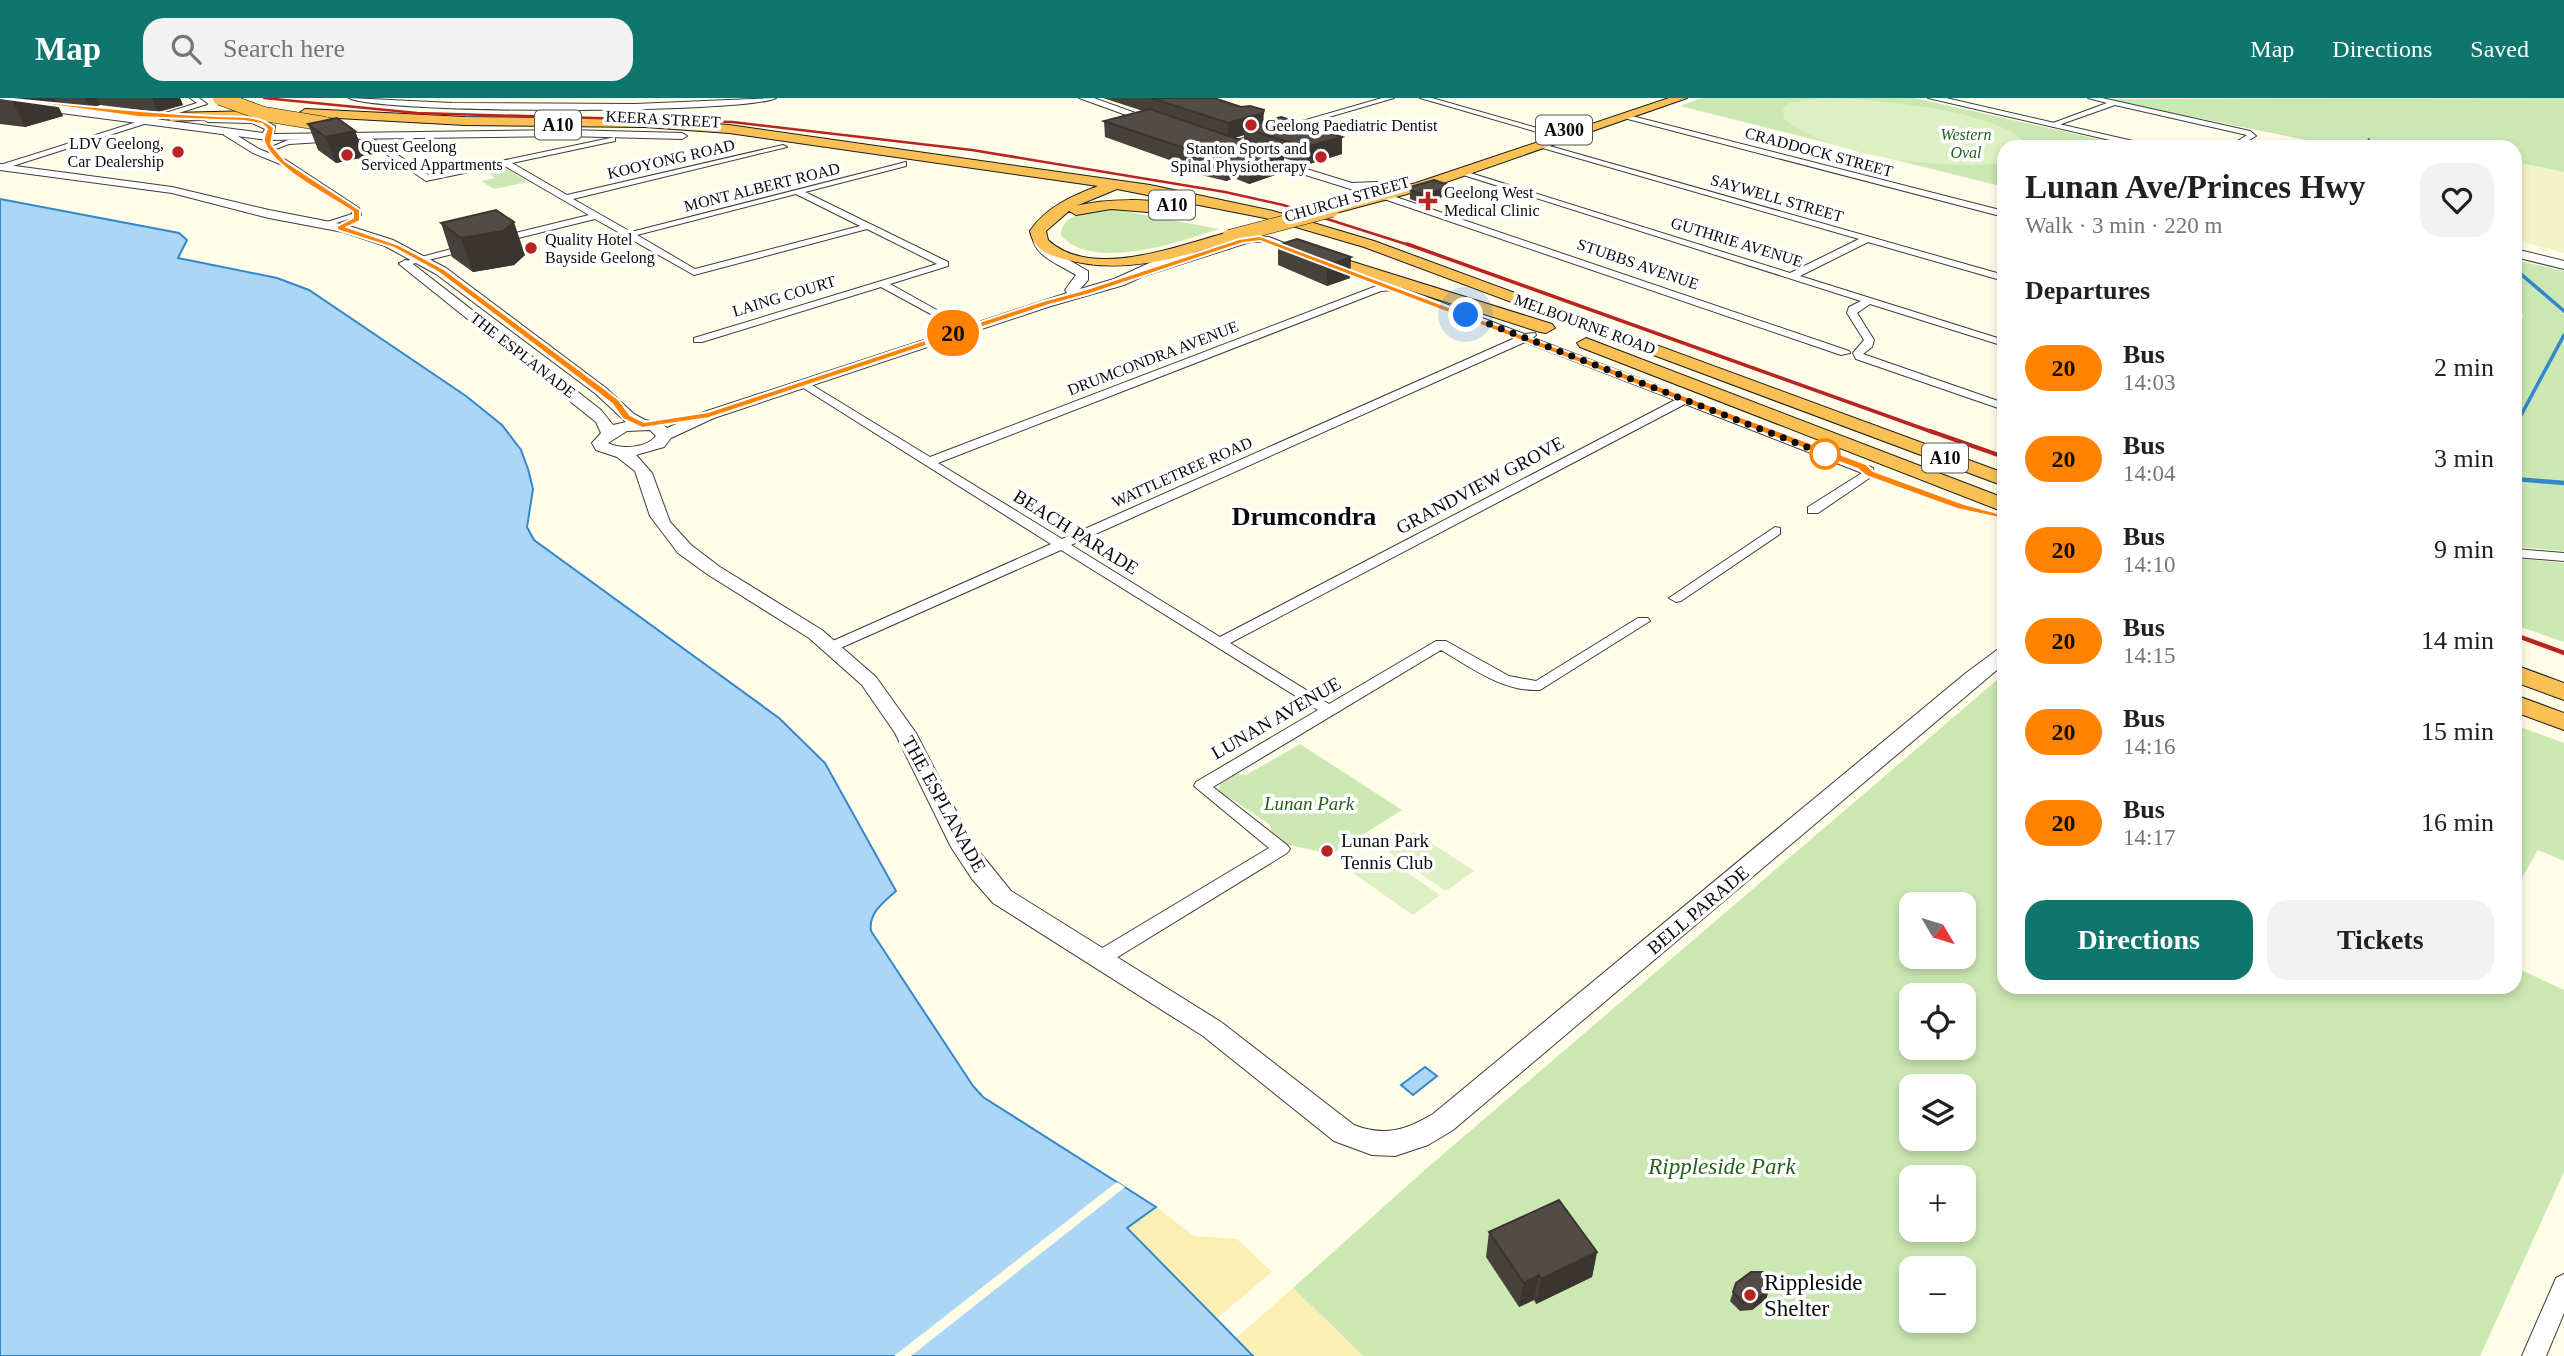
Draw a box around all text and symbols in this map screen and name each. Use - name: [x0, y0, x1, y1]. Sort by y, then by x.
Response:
- search box: [143, 18, 633, 81]
- icon: search: [167, 30, 205, 68]
- text: Map: [35, 31, 101, 67]
- text: Search here: [223, 34, 345, 63]
- text: Map: [2250, 36, 2294, 62]
- text: Directions: [2332, 36, 2432, 62]
- text: Saved: [2470, 36, 2529, 62]
- street label: KEERA STREET: [605, 107, 721, 131]
- road number: A10: [535, 110, 581, 140]
- road number: A300: [1536, 115, 1592, 144]
- marker: Geelong Paediatric Dentist: [1243, 117, 1259, 133]
- place label: Geelong Paediatric Dentist: [1265, 117, 1438, 135]
- street label: CRADDOCK STREET: [1743, 124, 1895, 180]
- park label: Western Oval: [1941, 126, 1991, 161]
- place label: LDV Geelong, Car Dealership: [68, 135, 164, 171]
- street label: KOOYONG ROAD: [606, 136, 736, 182]
- place label: Quest Geelong Serviced Appartments: [361, 138, 503, 174]
- place label: Stanton Sports and Spinal Physiotherapy: [1171, 140, 1307, 176]
- marker: LDV Geelong, Car Dealership: [170, 144, 186, 160]
- marker: Quest Geelong Serviced Appartments: [339, 147, 355, 163]
- marker: Stanton Sports and Spinal Physiotherapy: [1313, 149, 1329, 165]
- street label: MONT ALBERT ROAD: [682, 159, 842, 215]
- button: heart: [2420, 163, 2494, 237]
- text: Lunan Ave/Princes Hwy: [2025, 169, 2365, 205]
- street label: SAYWELL STREET: [1709, 171, 1845, 225]
- street label: CHURCH STREET: [1282, 173, 1412, 225]
- place label: Geelong West Medical Clinic: [1444, 184, 1540, 219]
- road number: A10: [1149, 190, 1195, 220]
- marker: Geelong West Medical Clinic: [1418, 191, 1438, 211]
- text: Walk · 3 min · 220 m: [2025, 213, 2222, 238]
- street label: GUTHRIE AVENUE: [1669, 214, 1805, 270]
- place label: Quality Hotel Bayside Geelong: [545, 231, 655, 267]
- street label: STUBBS AVENUE: [1575, 235, 1701, 293]
- marker: Quality Hotel Bayside Geelong: [523, 240, 539, 256]
- street label: LAING COURT: [730, 272, 838, 320]
- text: Departures: [2025, 276, 2150, 305]
- street label: MELBOURNE ROAD: [1512, 291, 1658, 357]
- your location: [1448, 297, 1483, 332]
- street label: THE ESPLANADE: [467, 309, 579, 401]
- line badge: 20: [922, 310, 984, 356]
- street label: DRUMCONDRA AVENUE: [1065, 318, 1241, 398]
- text: 20: [941, 320, 965, 346]
- text: Bus: [2123, 340, 2165, 369]
- text: 2 min: [2434, 353, 2494, 382]
- text: 20: [2052, 355, 2076, 381]
- text: 14:03: [2123, 370, 2175, 395]
- text: Bus: [2123, 431, 2165, 460]
- street label: GRANDVIEW GROVE: [1393, 432, 1567, 538]
- street label: WATTLETREE ROAD: [1109, 433, 1255, 511]
- unlabelled marker: [1810, 439, 1840, 469]
- road number: A10: [1922, 444, 1968, 472]
- text: 3 min: [2434, 444, 2494, 473]
- text: 20: [2052, 446, 2076, 472]
- text: 14:04: [2123, 461, 2175, 486]
- street label: BEACH PARADE: [1010, 485, 1142, 579]
- district label: Drumcondra: [1232, 502, 1376, 531]
- text: Bus: [2123, 522, 2165, 551]
- text: 9 min: [2434, 535, 2494, 564]
- text: 20: [2052, 537, 2076, 563]
- text: 14:10: [2123, 552, 2175, 577]
- text: Bus: [2123, 613, 2165, 642]
- text: 14 min: [2421, 626, 2494, 655]
- text: 20: [2052, 628, 2076, 654]
- text: 14:15: [2123, 643, 2175, 668]
- street label: LUNAN AVENUE: [1208, 672, 1344, 764]
- text: Bus: [2123, 704, 2165, 733]
- text: 15 min: [2421, 717, 2494, 746]
- text: 20: [2052, 719, 2076, 745]
- street label: THE ESPLANADE: [898, 732, 990, 876]
- text: 14:16: [2123, 734, 2175, 759]
- park label: Lunan Park: [1263, 793, 1355, 814]
- text: Bus: [2123, 795, 2165, 824]
- text: 16 min: [2421, 808, 2494, 837]
- text: 20: [2052, 810, 2076, 836]
- text: 14:17: [2123, 825, 2175, 850]
- place label: Lunan Park Tennis Club: [1341, 830, 1433, 873]
- marker: Lunan Park Tennis Club: [1319, 843, 1335, 859]
- street label: BELL PARADE: [1643, 862, 1753, 958]
- north arrow: [1899, 892, 1976, 970]
- map controls: [1899, 892, 1976, 1333]
- button: Directions: [2025, 900, 2253, 980]
- button: Tickets: [2267, 900, 2494, 980]
- button: locate: [1899, 983, 1976, 1060]
- button: layers: [1899, 1074, 1976, 1151]
- park label: Rippleside Park: [1647, 1154, 1797, 1179]
- button: +: [1899, 1165, 1976, 1242]
- button: −: [1899, 1256, 1976, 1333]
- place label: Rippleside Shelter: [1764, 1270, 1862, 1321]
- marker: Rippleside Shelter: [1742, 1287, 1758, 1303]

